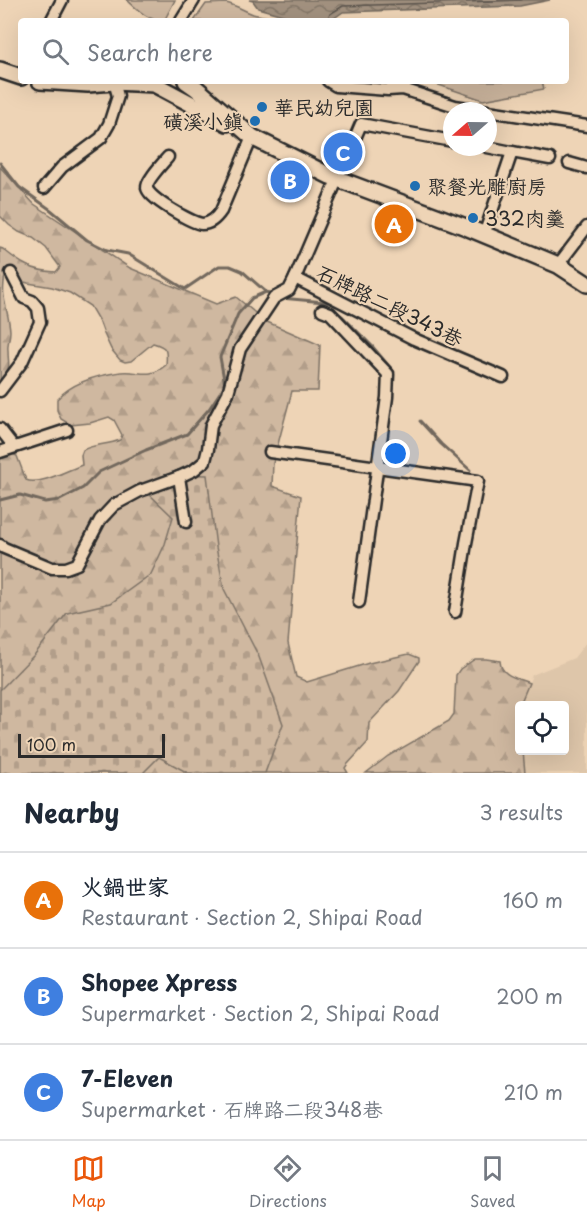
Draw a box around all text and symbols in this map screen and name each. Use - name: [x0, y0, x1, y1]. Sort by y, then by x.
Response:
- search box: [18, 18, 569, 84]
- icon: search: [39, 35, 72, 68]
- text: Search here: [87, 35, 213, 68]
- place label: 華民幼兒園: [274, 92, 374, 122]
- marker: 華民幼兒園: [255, 100, 269, 114]
- north arrow: [443, 102, 497, 156]
- place label: 磺溪小鎮: [163, 106, 243, 136]
- marker: 磺溪小鎮: [248, 114, 262, 128]
- pin: C: [324, 130, 362, 174]
- pin: B: [270, 158, 310, 202]
- place label: 聚餐光雕廚房: [427, 171, 547, 201]
- marker: 聚餐光雕廚房: [408, 179, 422, 193]
- pin: A: [374, 202, 414, 246]
- place label: 332肉羹: [485, 203, 565, 233]
- marker: 332肉羹: [466, 211, 480, 225]
- street label: 石牌路二段343巷: [312, 257, 469, 354]
- your location: [381, 439, 410, 468]
- map controls: [515, 701, 569, 755]
- button: locate: [515, 701, 569, 755]
- scale bar: [18, 731, 165, 758]
- text: 100 m: [27, 732, 76, 756]
- text: Nearby: [24, 793, 119, 832]
- text: 3 results: [480, 797, 563, 827]
- text: 火鍋世家: [81, 869, 169, 902]
- text: A: [36, 885, 51, 915]
- text: 160 m: [503, 885, 563, 915]
- text: Restaurant · Section 2, Shipai Road: [81, 902, 423, 932]
- text: Shopee Xpress: [81, 965, 237, 998]
- text: B: [37, 981, 50, 1011]
- text: 200 m: [496, 981, 563, 1011]
- text: Supermarket · Section 2, Shipai Road: [81, 998, 440, 1028]
- text: 7-Eleven: [81, 1061, 173, 1094]
- text: C: [36, 1077, 51, 1107]
- text: 210 m: [504, 1077, 563, 1107]
- text: Supermarket · 石牌路二段348巷: [81, 1094, 383, 1124]
- tab: Map: [72, 1152, 106, 1212]
- tab: Directions: [249, 1152, 327, 1212]
- tab: Saved: [470, 1152, 515, 1212]

